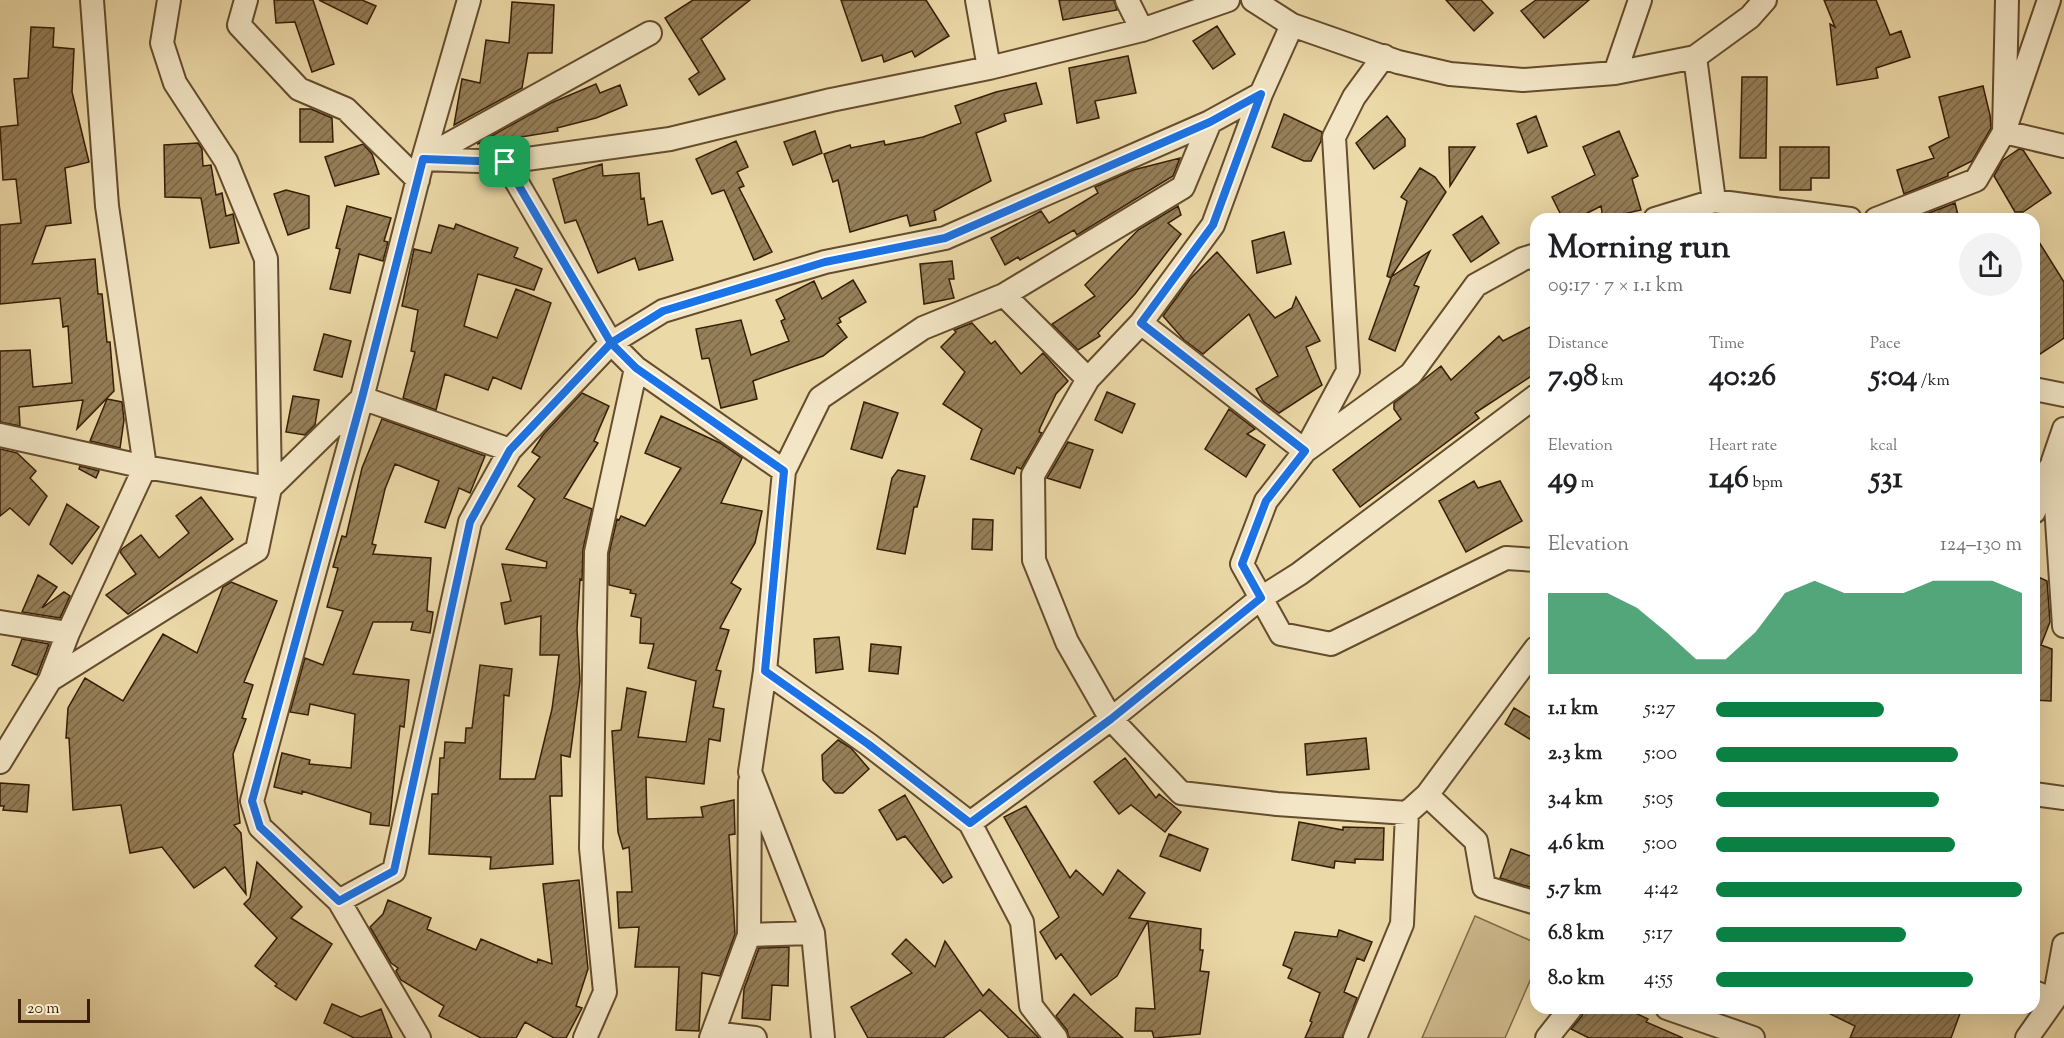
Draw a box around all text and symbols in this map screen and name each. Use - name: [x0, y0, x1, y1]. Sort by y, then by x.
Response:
- pin: [479, 136, 530, 187]
- icon: arrive: [488, 145, 521, 178]
- text: Morning run: [1548, 225, 1730, 273]
- button: share: [1959, 233, 2022, 296]
- text: 09:17 · 7 × 1.1 km: [1548, 272, 1683, 301]
- text: Distance: [1548, 333, 1608, 356]
- text: Time: [1709, 333, 1745, 356]
- text: Pace: [1870, 333, 1901, 356]
- text: 7.98: [1548, 356, 1598, 399]
- text: 40:26: [1709, 356, 1776, 399]
- text: 5:04: [1870, 356, 1917, 399]
- text: km: [1598, 370, 1624, 393]
- text: /km: [1917, 370, 1950, 393]
- text: Elevation: [1548, 435, 1613, 458]
- text: Heart rate: [1709, 435, 1777, 458]
- text: kcal: [1870, 435, 1898, 458]
- text: 49: [1548, 458, 1577, 501]
- text: 146: [1709, 458, 1749, 501]
- text: 531: [1870, 458, 1903, 501]
- text: m: [1577, 472, 1594, 495]
- text: bpm: [1749, 472, 1783, 495]
- text: Elevation: [1548, 531, 1629, 560]
- text: 124–130 m: [1940, 531, 2022, 560]
- text: 1.1 km: [1548, 695, 1598, 724]
- text: 5:27: [1644, 695, 1675, 724]
- text: 2.3 km: [1548, 740, 1602, 769]
- text: 5:00: [1644, 740, 1677, 769]
- text: 3.4 km: [1548, 785, 1603, 814]
- text: 5:05: [1644, 785, 1673, 814]
- text: 4.6 km: [1548, 830, 1604, 859]
- text: 5:00: [1644, 830, 1677, 859]
- text: 5.7 km: [1548, 875, 1602, 904]
- text: 4:42: [1644, 875, 1679, 904]
- text: 6.8 km: [1548, 920, 1604, 949]
- text: 5:17: [1644, 920, 1673, 949]
- text: 8.0 km: [1548, 965, 1605, 994]
- text: 4:55: [1644, 965, 1673, 994]
- scale bar: [18, 996, 90, 1024]
- text: 20 m: [27, 998, 60, 1021]

